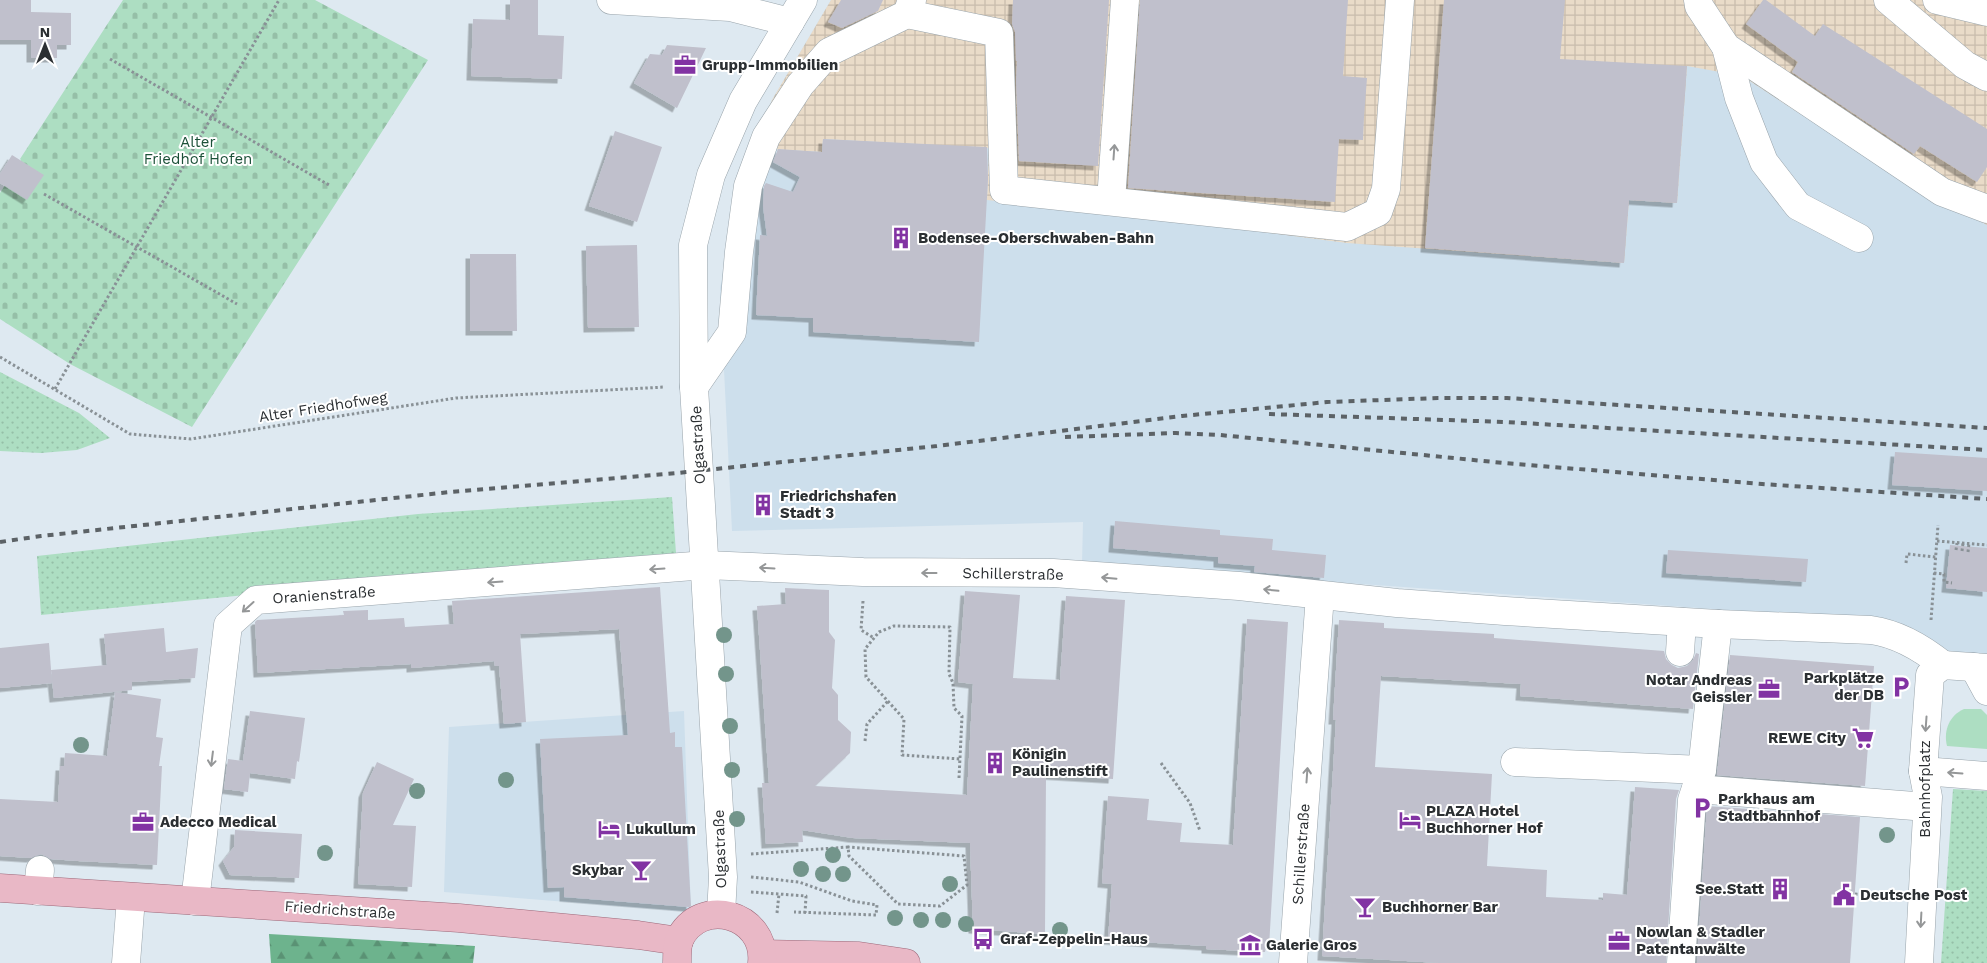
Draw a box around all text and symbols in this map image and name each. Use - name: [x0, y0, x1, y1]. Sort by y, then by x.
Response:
- north arrow: [20, 20, 70, 70]
- text: N: [40, 24, 50, 40]
- office icon: Grupp-Immobilien: [672, 52, 698, 78]
- place label: Grupp-Immobilien: [702, 56, 838, 74]
- park label: Alter Friedhof Hofen: [144, 133, 252, 168]
- one-way arrow: [1110, 144, 1119, 160]
- building icon: Bodensee-Oberschwaben-Bahn: [888, 225, 914, 251]
- place label: Bodensee-Oberschwaben-Bahn: [918, 229, 1154, 247]
- street label: Alter Friedhofweg: [258, 388, 388, 426]
- street label: Olgastraße: [687, 405, 709, 485]
- place label: Friedrichshafen Stadt 3: [780, 487, 897, 522]
- building icon: Friedrichshafen Stadt 3: [750, 492, 776, 518]
- one-way arrow: [759, 563, 775, 572]
- one-way arrow: [649, 564, 665, 574]
- street label: Schillerstraße: [962, 564, 1064, 584]
- one-way arrow: [921, 568, 938, 578]
- one-way arrow: [1101, 573, 1117, 583]
- one-way arrow: [487, 577, 503, 586]
- street label: Oranienstraße: [272, 582, 376, 608]
- one-way arrow: [1263, 585, 1279, 595]
- one-way arrow: [242, 601, 255, 613]
- place label: Parkplätze der DB: [1804, 669, 1884, 704]
- place label: Notar Andreas Geissler: [1646, 671, 1753, 706]
- parking icon: Parkplätze der DB: [1888, 674, 1914, 700]
- office icon: Notar Andreas Geissler: [1756, 676, 1782, 702]
- one-way arrow: [1922, 715, 1931, 731]
- supermarket icon: REWE City: [1850, 725, 1876, 751]
- place label: REWE City: [1768, 729, 1847, 747]
- street label: Bahnhofplatz: [1916, 740, 1934, 838]
- place label: Königin Paulinenstift: [1012, 745, 1108, 780]
- building icon: Königin Paulinenstift: [982, 750, 1008, 776]
- one-way arrow: [207, 751, 217, 767]
- one-way arrow: [1302, 767, 1311, 783]
- one-way arrow: [1947, 769, 1963, 778]
- place label: Parkhaus am Stadtbahnhof: [1718, 790, 1821, 825]
- parking icon: Parkhaus am Stadtbahnhof: [1689, 795, 1715, 821]
- place label: PLAZA Hotel Buchhorner Hof: [1426, 802, 1544, 837]
- street label: Schillerstraße: [1288, 803, 1314, 905]
- hotel icon: PLAZA Hotel Buchhorner Hof: [1397, 807, 1423, 833]
- office icon: Adecco Medical: [130, 809, 156, 835]
- street label: Olgastraße: [710, 809, 730, 889]
- place label: Adecco Medical: [160, 813, 277, 831]
- hotel icon: Lukullum: [596, 816, 622, 842]
- place label: Lukullum: [626, 820, 696, 838]
- bar icon: Skybar: [628, 857, 654, 883]
- place label: Skybar: [572, 861, 625, 879]
- building icon: See.Statt: [1767, 876, 1793, 902]
- place label: See.Statt: [1695, 880, 1764, 898]
- public building icon: Deutsche Post: [1831, 882, 1857, 908]
- place label: Deutsche Post: [1860, 886, 1968, 904]
- bar icon: Buchhorner Bar: [1352, 894, 1378, 920]
- street label: Friedrichstraße: [284, 897, 396, 923]
- place label: Buchhorner Bar: [1382, 898, 1499, 916]
- one-way arrow: [1917, 912, 1926, 928]
- place label: Nowlan & Stadler Patentanwälte: [1636, 923, 1766, 958]
- bus stop icon: Graf-Zeppelin-Haus: [970, 926, 996, 952]
- office icon: Nowlan & Stadler Patentanwälte: [1606, 928, 1632, 954]
- place label: Graf-Zeppelin-Haus: [1000, 930, 1148, 948]
- museum icon: Galerie Gros: [1237, 932, 1263, 958]
- place label: Galerie Gros: [1266, 936, 1357, 954]

